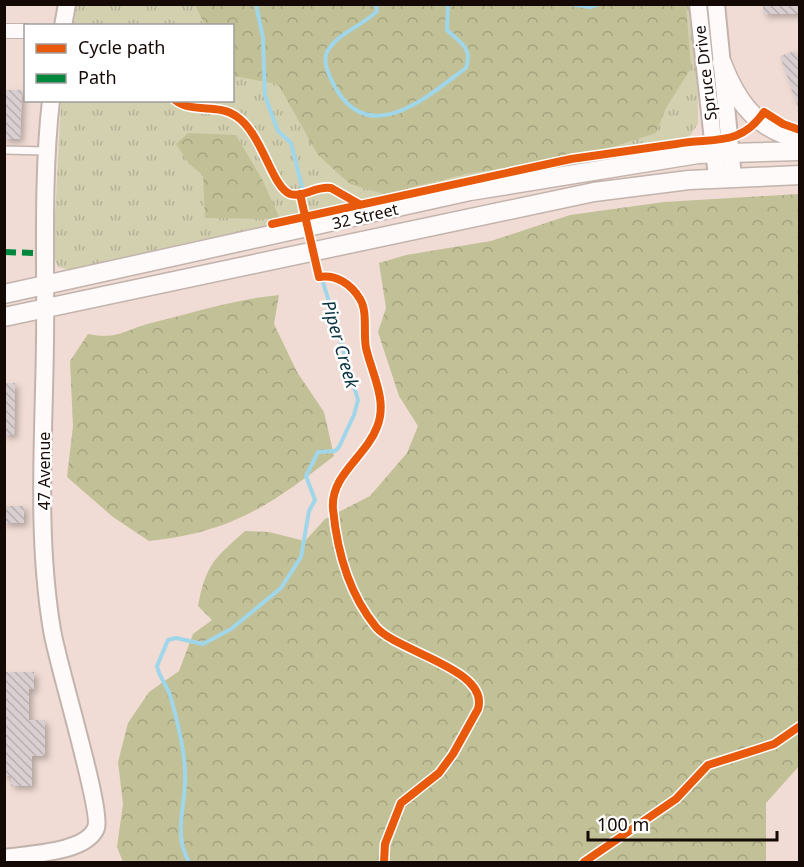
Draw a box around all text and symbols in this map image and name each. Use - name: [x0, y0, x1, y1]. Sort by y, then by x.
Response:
- legend: [24, 24, 234, 102]
- street label: Spruce Drive: [688, 24, 722, 122]
- text: Cycle path: [78, 35, 165, 59]
- text: Path: [78, 65, 117, 89]
- street label: 32 Street: [330, 198, 400, 234]
- water label: Piper Creek: [317, 297, 365, 392]
- street label: 47 Avenue: [33, 432, 55, 510]
- scale bar: [588, 804, 777, 842]
- text: 100 m: [597, 812, 649, 836]

